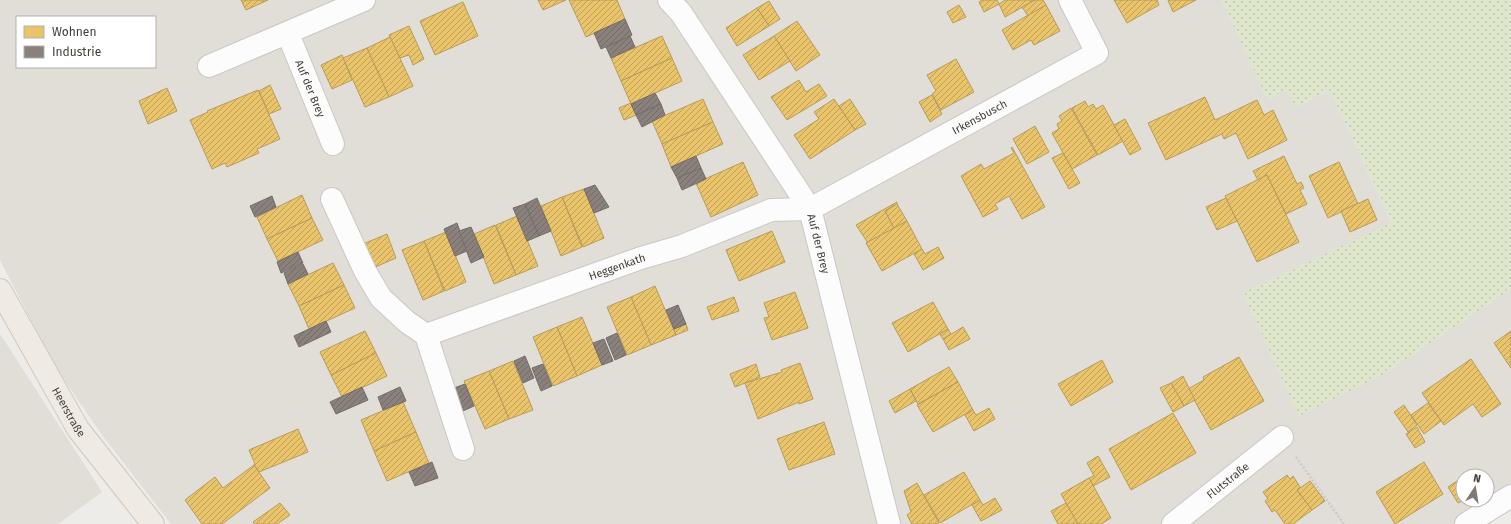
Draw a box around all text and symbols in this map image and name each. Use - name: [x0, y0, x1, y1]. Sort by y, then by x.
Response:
- legend: [16, 16, 156, 68]
- text: Wohnen: [52, 25, 96, 39]
- text: Industrie: [52, 45, 101, 59]
- street label: Auf der Brey: [292, 58, 328, 120]
- street label: Irkensbusch: [950, 97, 1009, 137]
- street label: Auf der Brey: [804, 213, 832, 275]
- street label: Heggenkath: [587, 251, 647, 283]
- street label: Heerstraße: [49, 385, 88, 440]
- street label: Flutstraße: [1204, 460, 1252, 502]
- north arrow: [1455, 468, 1495, 508]
- text: N: [1472, 472, 1482, 486]

